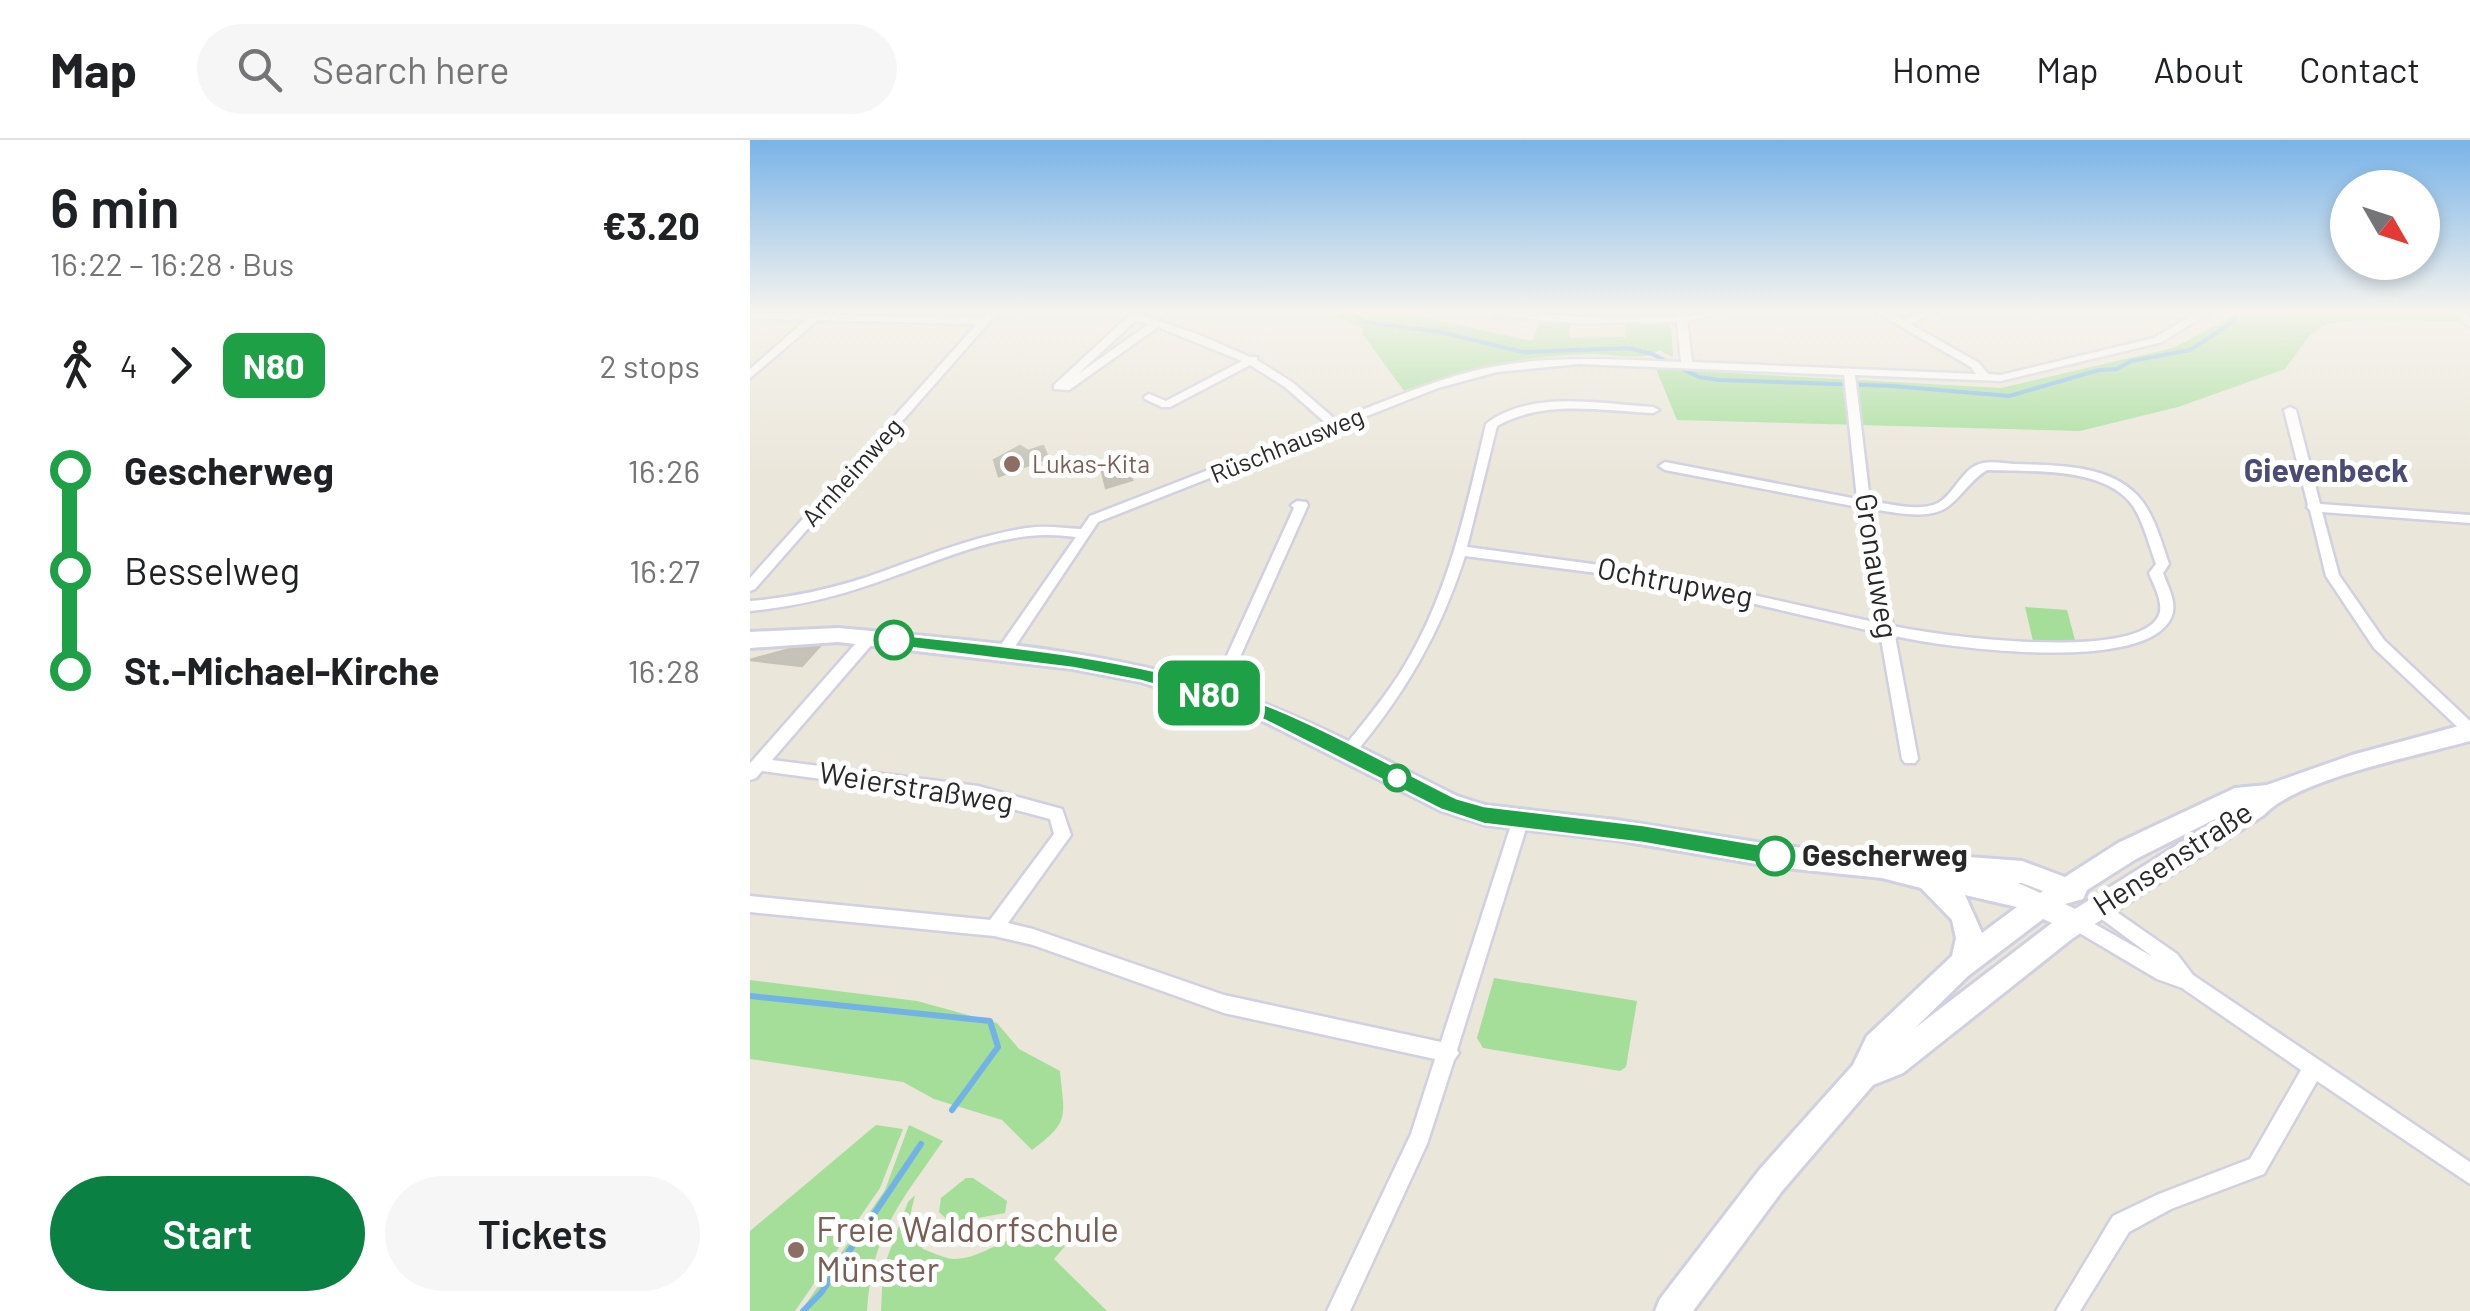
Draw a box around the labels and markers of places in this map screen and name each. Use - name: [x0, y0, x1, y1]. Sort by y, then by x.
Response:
- place label: Lukas-Kita: [1032, 448, 1150, 478]
- marker: Lukas-Kita: [1001, 453, 1023, 475]
- unlabelled marker: [875, 621, 913, 659]
- unlabelled marker: [1384, 765, 1410, 791]
- place label: Gescherweg: [1802, 836, 1968, 872]
- marker: Gescherweg: [1756, 837, 1794, 875]
- place label: Freie Waldorfschule Münster: [816, 1207, 1119, 1289]
- marker: Freie Waldorfschule Münster: [785, 1239, 807, 1261]

